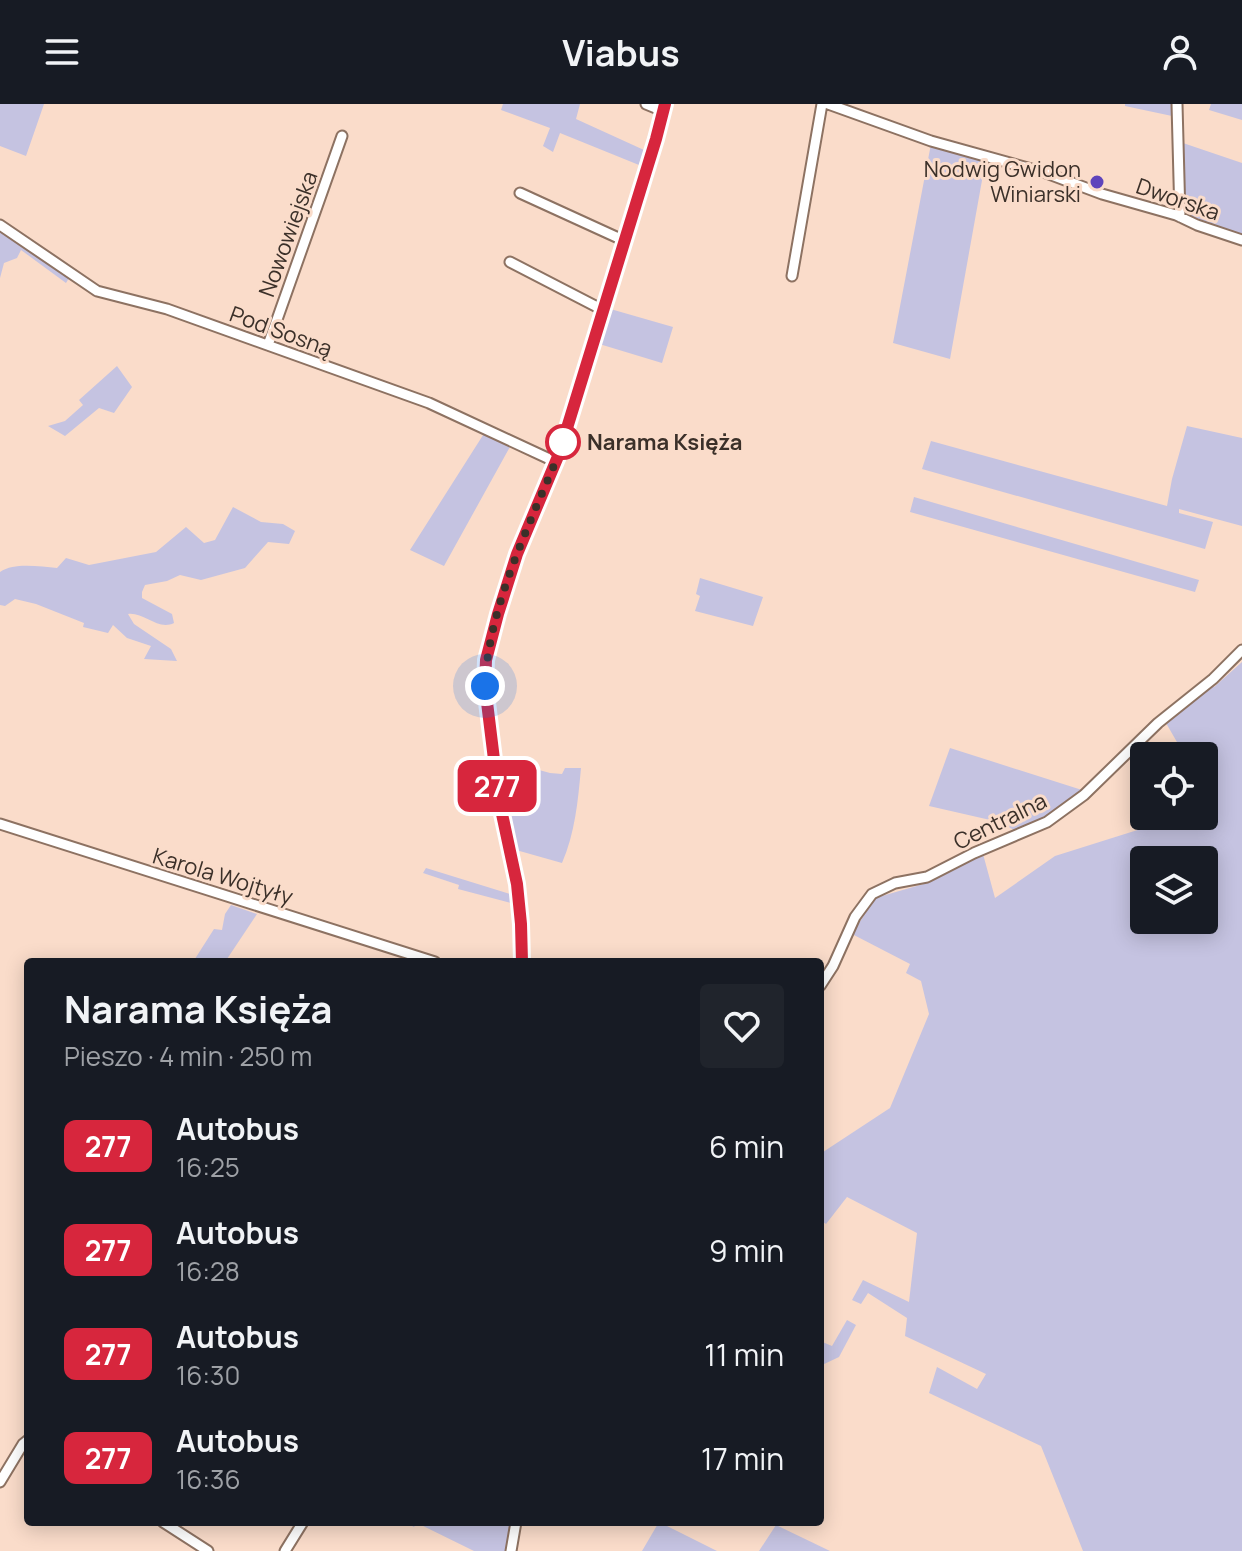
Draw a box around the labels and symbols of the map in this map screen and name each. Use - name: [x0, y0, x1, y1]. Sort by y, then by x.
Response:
- place label: Nodwig Gwidon Winiarski: [924, 154, 1081, 209]
- street label: Nowowiejska: [251, 167, 325, 301]
- street label: Dworska: [1132, 171, 1224, 227]
- marker: Nodwig Gwidon Winiarski: [1088, 173, 1106, 191]
- street label: Pod Sosną: [226, 299, 336, 363]
- marker: Narama Księża: [546, 425, 580, 459]
- place label: Narama Księża: [587, 427, 742, 457]
- your location: [465, 666, 505, 706]
- line badge: 277: [451, 760, 543, 812]
- street label: Centralna: [948, 786, 1052, 856]
- street label: Karola Wojtyły: [149, 840, 297, 912]

